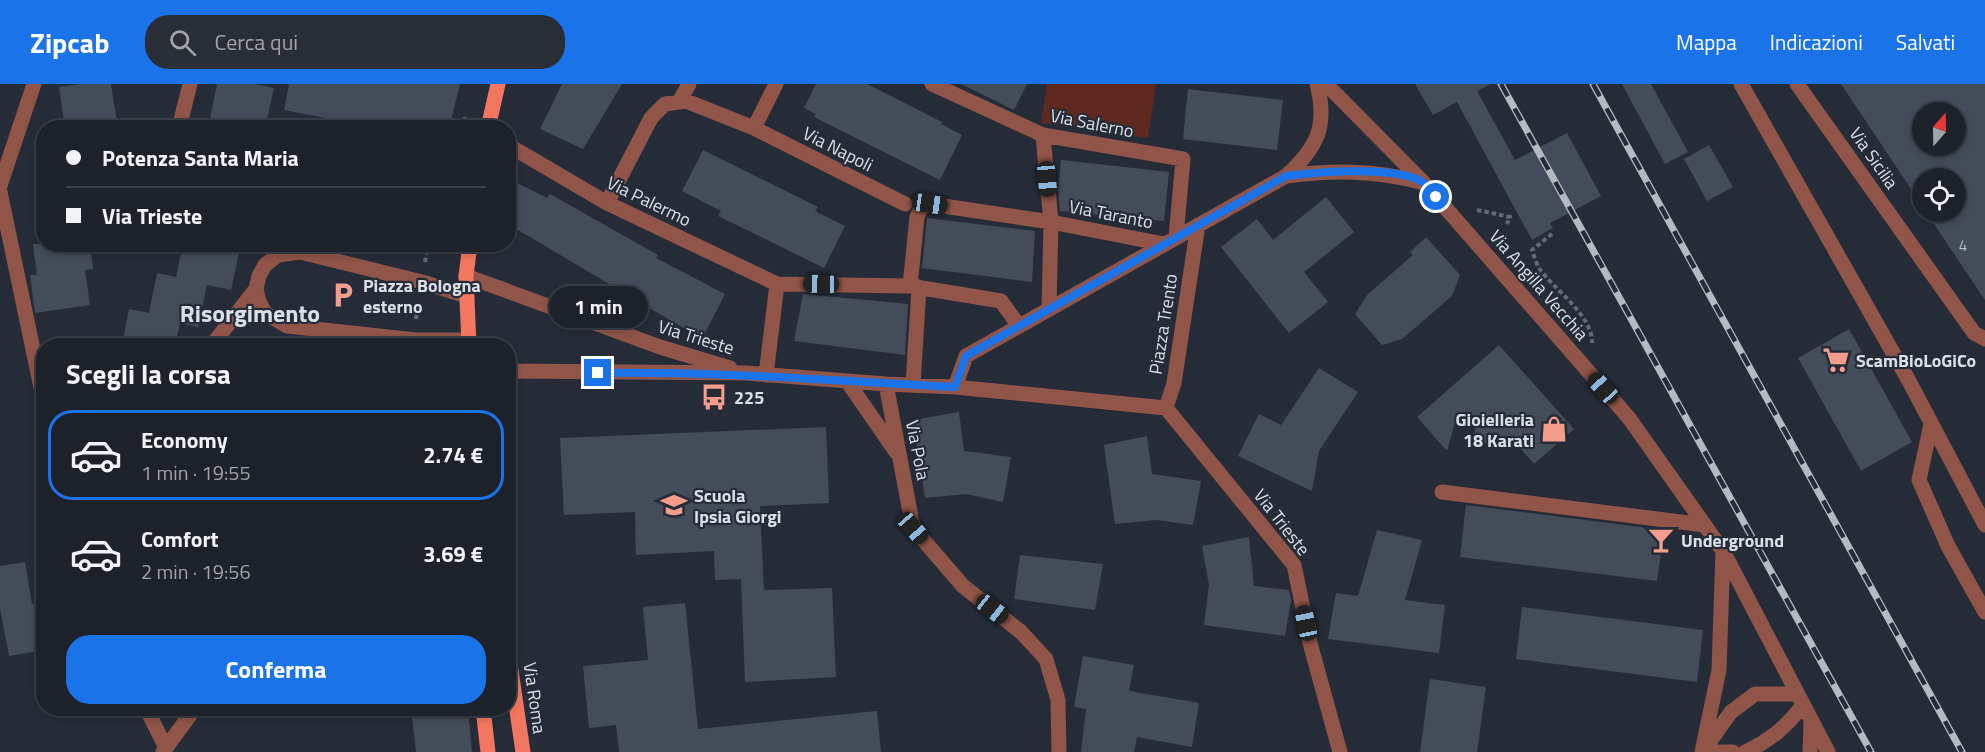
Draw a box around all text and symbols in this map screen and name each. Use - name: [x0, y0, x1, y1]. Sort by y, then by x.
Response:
- search box: [145, 15, 565, 69]
- text: Zipcab: [30, 21, 109, 64]
- text: Cerca qui: [214, 25, 298, 59]
- icon: search: [166, 26, 199, 59]
- text: Mappa: [1676, 26, 1737, 58]
- text: Indicazioni: [1770, 26, 1863, 58]
- text: Salvati: [1896, 26, 1955, 58]
- street label: Via Salerno: [1048, 102, 1136, 144]
- north arrow: [1912, 102, 1966, 156]
- map controls: [1912, 102, 1966, 222]
- street label: Via Napoli: [798, 120, 878, 178]
- street label: Via Sicilia: [1843, 122, 1905, 194]
- text: Potenza Santa Maria: [102, 141, 299, 175]
- car: [1036, 160, 1058, 198]
- button: locate: [1912, 168, 1966, 222]
- street label: Via Palermo: [602, 169, 696, 233]
- route start: [1422, 183, 1449, 210]
- car: [911, 193, 949, 215]
- street label: Via Taranto: [1067, 193, 1155, 235]
- text: Via Trieste: [102, 199, 202, 233]
- street label: Via Angilla Vecchia: [1483, 224, 1595, 346]
- house number: 4: [1959, 234, 1967, 257]
- place label: Piazza Bologna esterno: [363, 272, 481, 320]
- street label: Piazza Trento: [1142, 272, 1184, 376]
- car: [803, 275, 839, 293]
- parking icon: Piazza Bologna esterno: [328, 280, 358, 310]
- callout: 1 min: [548, 286, 648, 328]
- text: 1 min: [574, 291, 623, 322]
- district label: Risorgimento: [180, 295, 320, 331]
- street label: Via Trieste: [655, 313, 737, 361]
- supermarket icon: ScamBioLoGiCo: [1821, 345, 1851, 375]
- place label: ScamBioLoGiCo: [1856, 347, 1976, 374]
- text: Scegli la corsa: [66, 353, 231, 394]
- route end: [584, 359, 611, 386]
- car: [1584, 369, 1622, 407]
- bus stop icon: 225: [699, 382, 729, 412]
- place label: 225: [734, 384, 764, 411]
- place label: Gioielleria 18 Karati: [1456, 406, 1534, 454]
- shop icon: Gioielleria 18 Karati: [1539, 414, 1569, 444]
- street label: Via Pola: [899, 418, 937, 482]
- text: Economy: [141, 423, 228, 457]
- icon: car: [69, 428, 123, 482]
- text: 2.74 €: [423, 438, 483, 472]
- text: 1 min · 19:55: [141, 457, 251, 488]
- place label: Scuola Ipsia Giorgi: [694, 482, 781, 530]
- street label: Via Trieste: [1247, 483, 1317, 561]
- school or university icon: Scuola Ipsia Giorgi: [659, 490, 689, 520]
- car: [894, 509, 932, 547]
- text: Comfort: [141, 522, 219, 556]
- bar icon: Underground: [1646, 525, 1676, 555]
- icon: car: [69, 527, 123, 581]
- place label: Underground: [1681, 527, 1784, 554]
- text: 3.69 €: [423, 537, 483, 571]
- text: 2 min · 19:56: [141, 556, 251, 587]
- car: [972, 591, 1012, 627]
- car: [1293, 604, 1319, 642]
- button: Conferma: [66, 635, 486, 704]
- street label: Via Roma: [517, 661, 553, 735]

